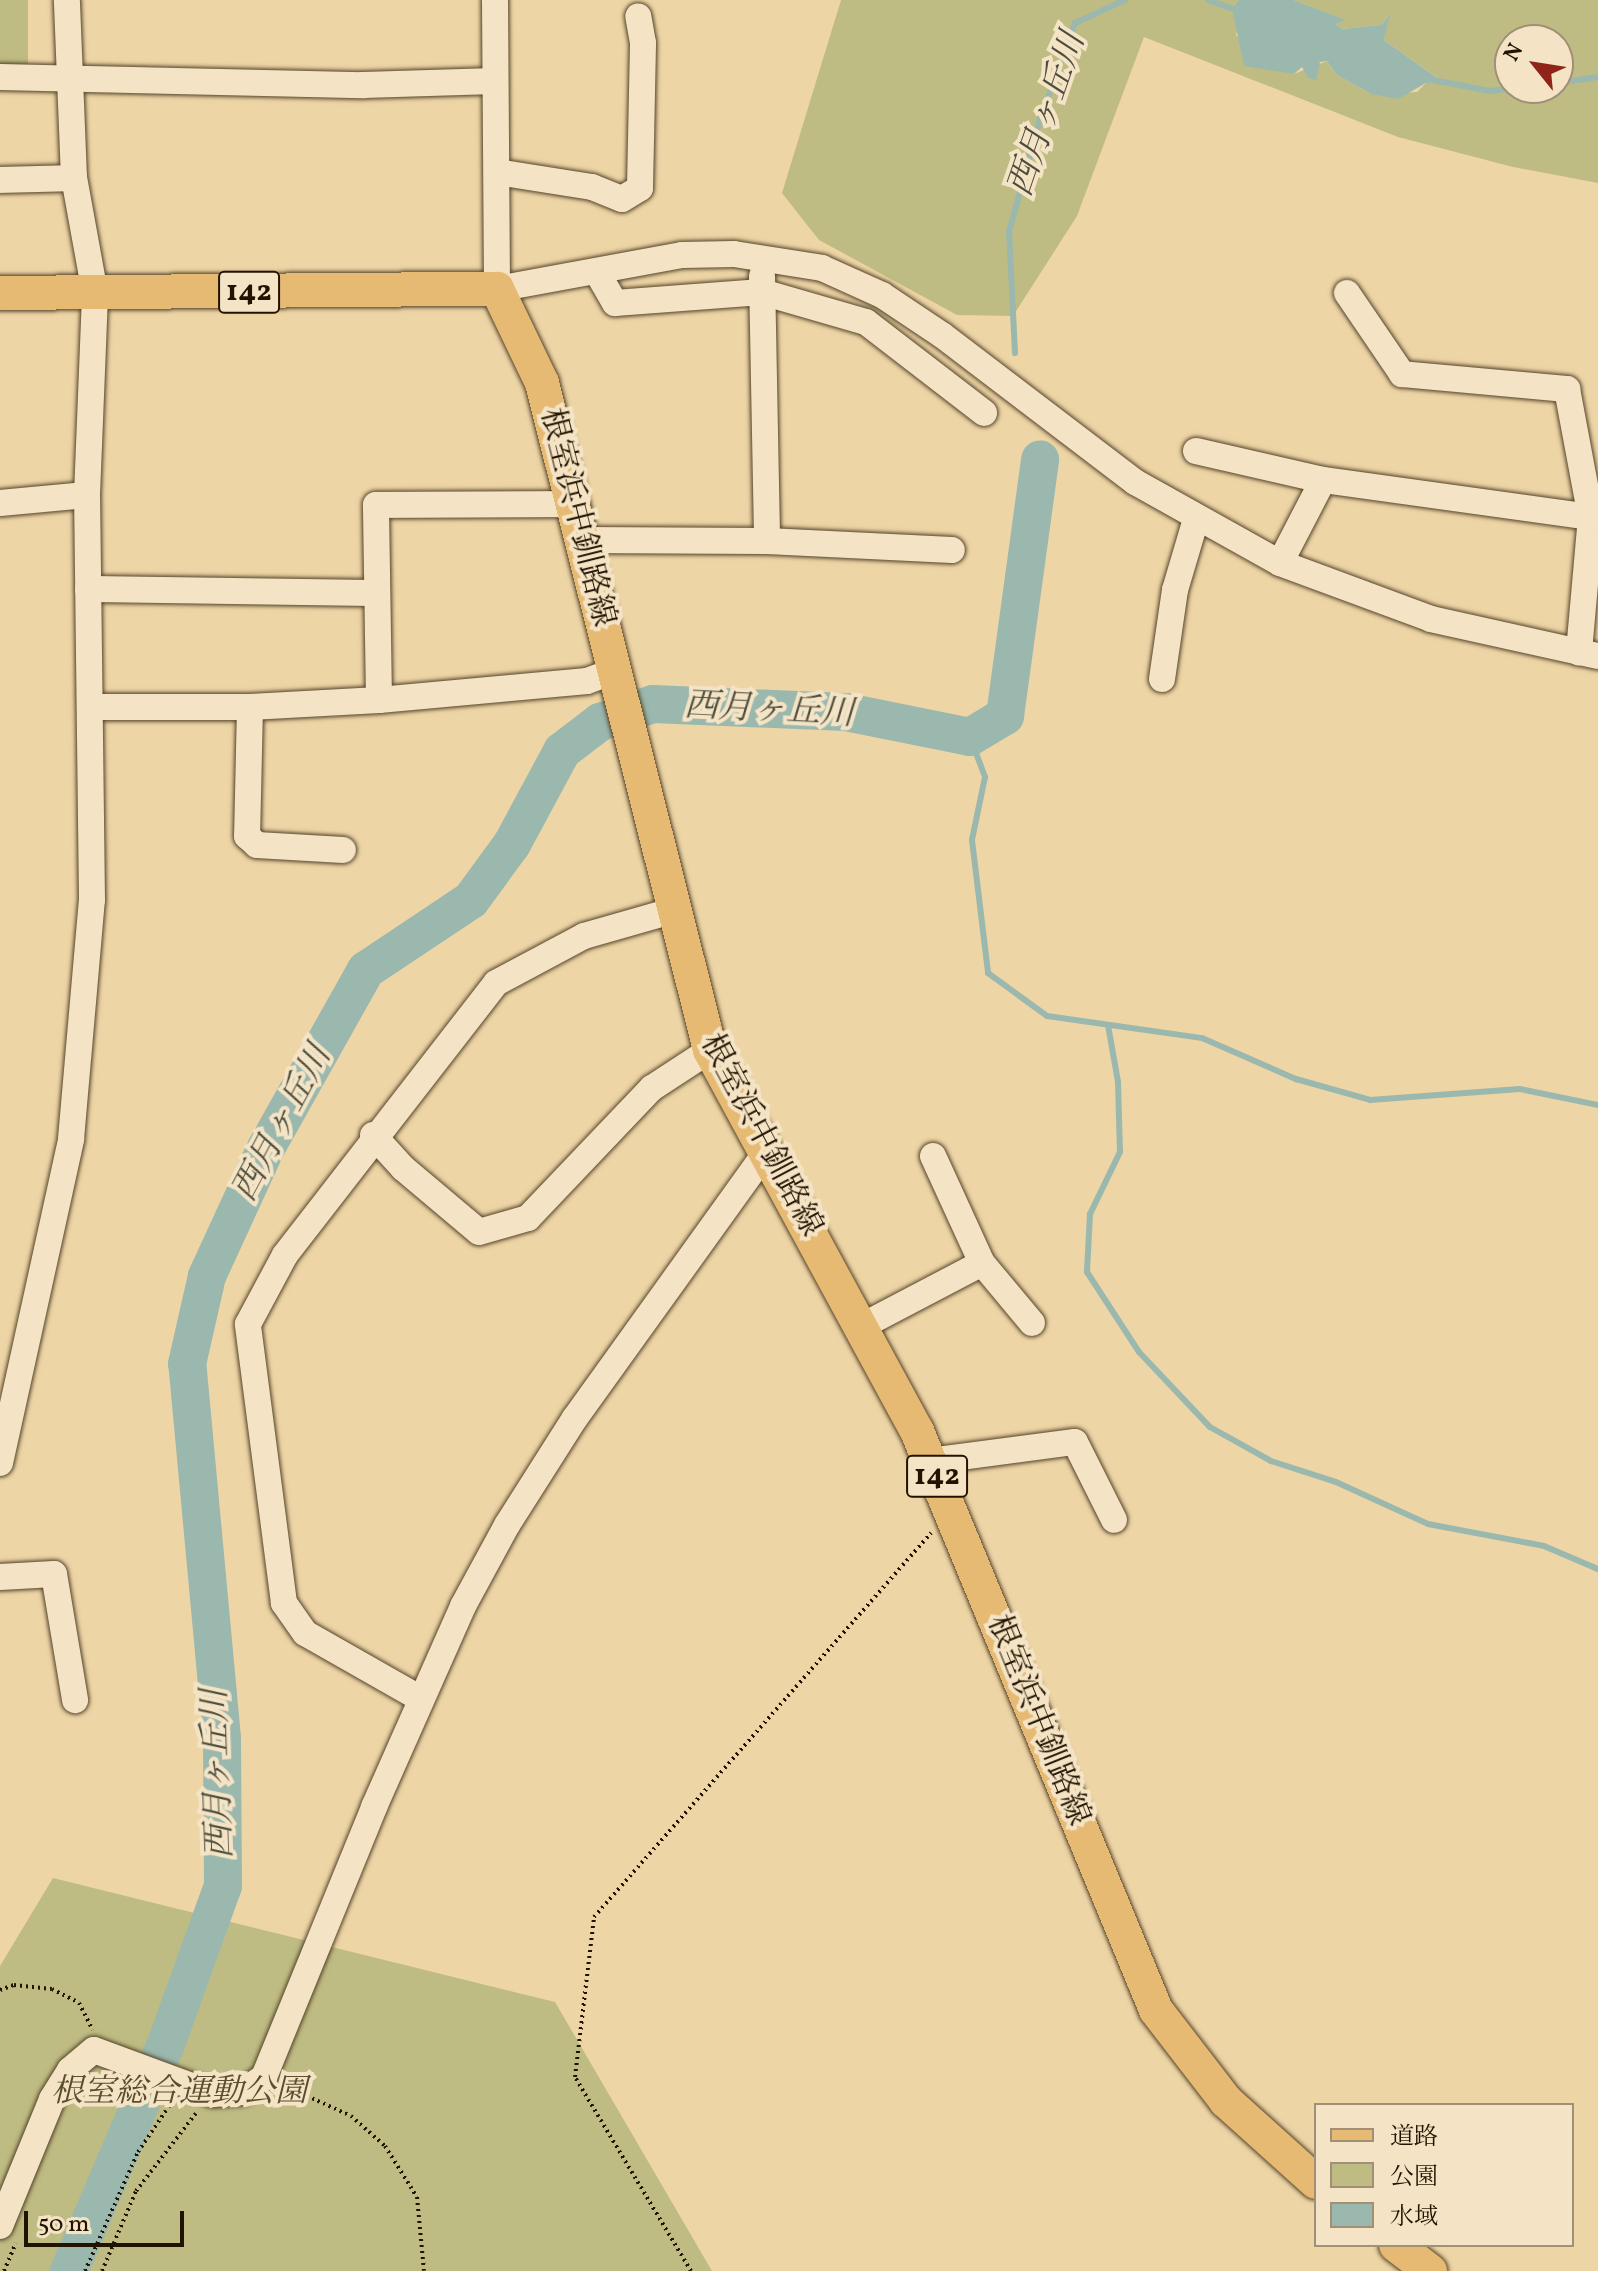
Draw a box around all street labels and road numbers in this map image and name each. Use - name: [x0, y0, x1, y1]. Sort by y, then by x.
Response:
- road number: 142: [217, 266, 281, 318]
- street label: 根室浜中釧路線: [530, 405, 622, 631]
- street label: 根室浜中釧路線: [690, 1028, 830, 1244]
- road number: 142: [905, 1450, 969, 1502]
- street label: 根室浜中釧路線: [977, 1610, 1097, 1832]

